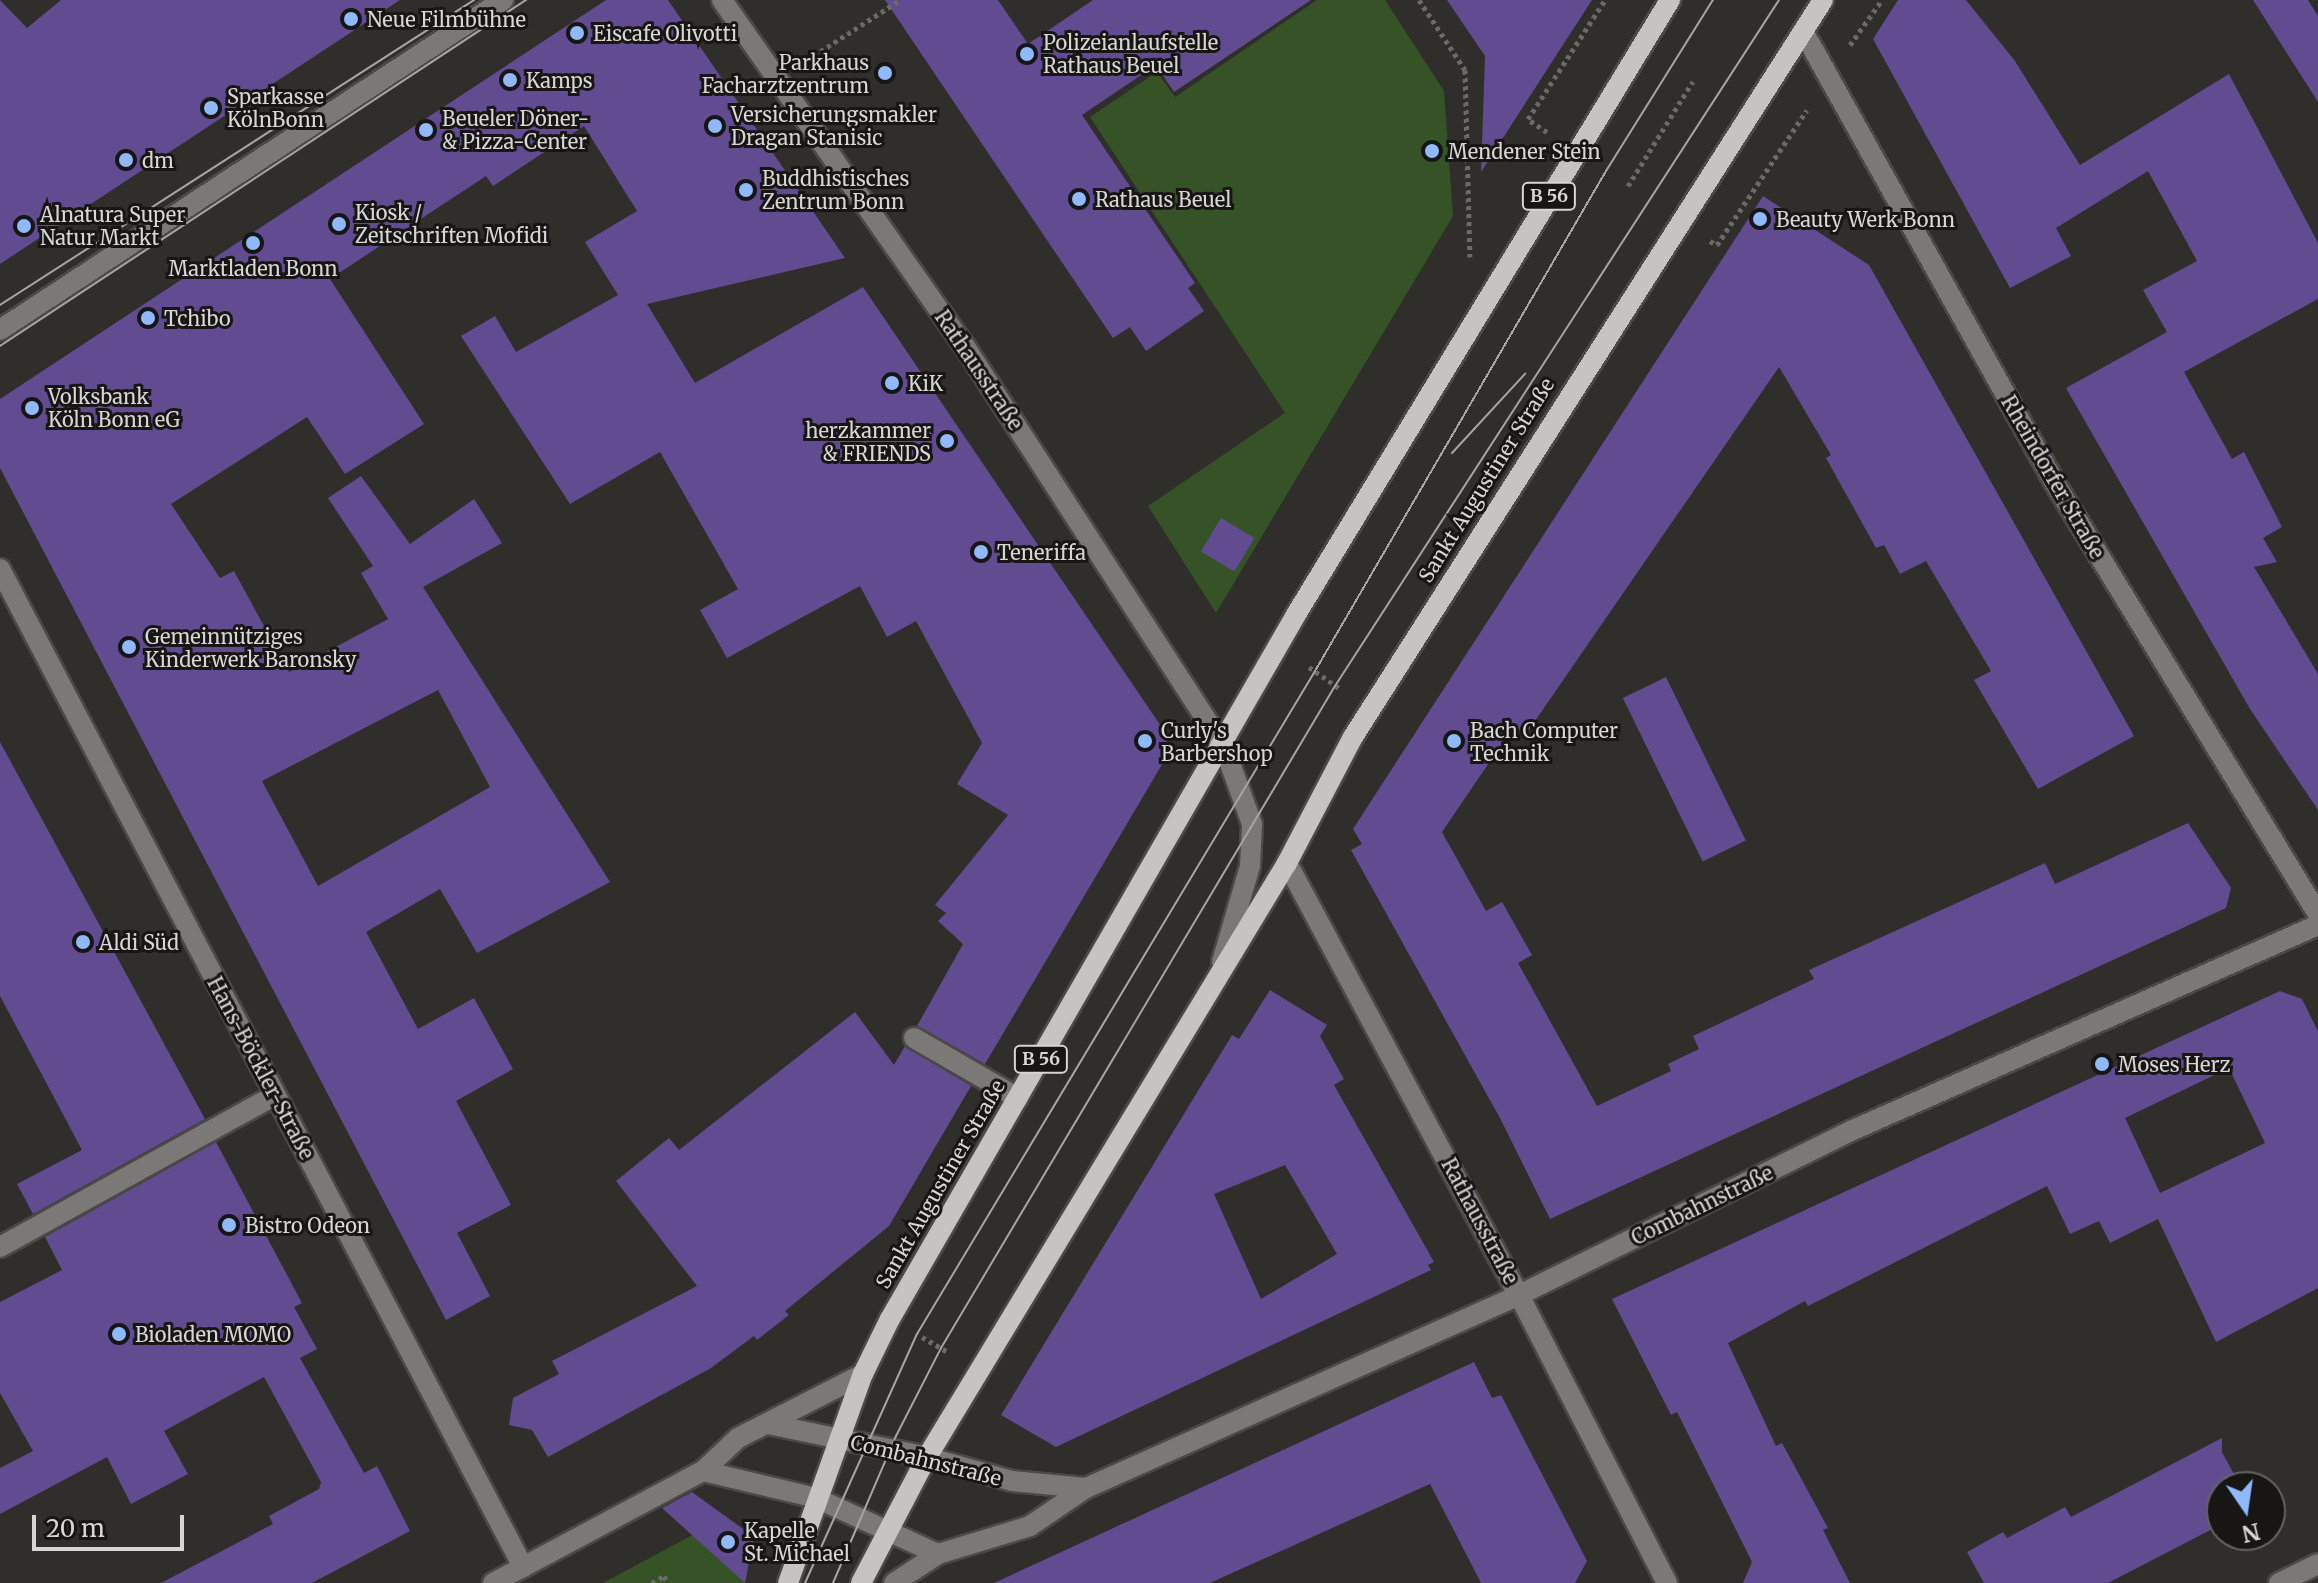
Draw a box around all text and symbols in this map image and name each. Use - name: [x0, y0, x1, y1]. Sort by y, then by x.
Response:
- place label: Neue Filmbühne: [367, 7, 526, 31]
- marker: Neue Filmbühne: [342, 10, 360, 28]
- place label: Eiscafe Olivotti: [593, 21, 737, 45]
- marker: Eiscafe Olivotti: [568, 24, 586, 42]
- place label: Polizeianlaufstelle Rathaus Beuel: [1043, 30, 1218, 77]
- marker: Polizeianlaufstelle Rathaus Beuel: [1018, 45, 1036, 63]
- place label: Parkhaus Facharztzentrum: [702, 50, 869, 97]
- marker: Parkhaus Facharztzentrum: [876, 64, 894, 82]
- place label: Kamps: [526, 68, 593, 92]
- marker: Kamps: [501, 71, 519, 89]
- place label: Sparkasse KölnBonn: [227, 84, 324, 131]
- marker: Sparkasse KölnBonn: [202, 99, 220, 117]
- place label: Versicherungsmakler Dragan Stanisic: [731, 102, 937, 149]
- place label: Beueler Döner- & Pizza-Center: [442, 106, 589, 153]
- marker: Versicherungsmakler Dragan Stanisic: [706, 117, 724, 135]
- marker: Beueler Döner- & Pizza-Center: [417, 121, 435, 139]
- place label: Mendener Stein: [1448, 139, 1601, 163]
- marker: Mendener Stein: [1423, 142, 1441, 160]
- place label: dm: [142, 148, 174, 172]
- marker: dm: [117, 151, 135, 169]
- place label: Buddhistisches Zentrum Bonn: [762, 166, 909, 213]
- marker: Buddhistisches Zentrum Bonn: [737, 181, 755, 199]
- road number: B 56: [1521, 182, 1577, 210]
- place label: Rathaus Beuel: [1095, 187, 1231, 211]
- marker: Rathaus Beuel: [1070, 190, 1088, 208]
- place label: Kiosk / Zeitschriften Mofidi: [355, 200, 548, 247]
- place label: Alnatura Super Natur Markt: [40, 202, 185, 249]
- place label: Beauty Werk Bonn: [1776, 207, 1955, 231]
- marker: Beauty Werk Bonn: [1751, 210, 1769, 228]
- marker: Kiosk / Zeitschriften Mofidi: [330, 215, 348, 233]
- marker: Alnatura Super Natur Markt: [15, 217, 33, 235]
- marker: Marktladen Bonn: [244, 234, 262, 252]
- place label: Marktladen Bonn: [168, 256, 338, 280]
- place label: Tchibo: [164, 306, 231, 330]
- street label: Rathausstraße: [930, 306, 1028, 434]
- marker: Tchibo: [139, 309, 157, 327]
- place label: KiK: [908, 371, 943, 395]
- street label: Sankt Augustiner Straße: [1413, 373, 1559, 587]
- marker: KiK: [883, 374, 901, 392]
- place label: Volksbank Köln Bonn eG: [48, 384, 180, 431]
- street label: Rheindorfer Straße: [1996, 391, 2110, 563]
- marker: Volksbank Köln Bonn eG: [23, 399, 41, 417]
- place label: herzkammer & FRIENDS: [805, 418, 931, 465]
- marker: herzkammer & FRIENDS: [938, 432, 956, 450]
- place label: Teneriffa: [997, 540, 1086, 564]
- marker: Teneriffa: [972, 543, 990, 561]
- place label: Gemeinnütziges Kinderwerk Baronsky: [145, 624, 356, 671]
- marker: Gemeinnütziges Kinderwerk Baronsky: [120, 638, 138, 656]
- place label: Curly's Barbershop: [1161, 718, 1273, 765]
- place label: Bach Computer Technik: [1470, 718, 1618, 765]
- marker: Curly's Barbershop: [1136, 732, 1154, 750]
- marker: Bach Computer Technik: [1445, 732, 1463, 750]
- place label: Aldi Süd: [99, 930, 179, 954]
- marker: Aldi Süd: [74, 933, 92, 951]
- street label: Hans-Böckler-Straße: [203, 973, 319, 1163]
- road number: B 56: [1013, 1045, 1069, 1073]
- place label: Moses Herz: [2118, 1052, 2230, 1076]
- marker: Moses Herz: [2093, 1055, 2111, 1073]
- street label: Sankt Augustiner Straße: [870, 1076, 1010, 1292]
- street label: Rathausstraße: [1437, 1154, 1523, 1288]
- street label: Combahnstraße: [1627, 1160, 1777, 1250]
- place label: Bistro Odeon: [245, 1213, 370, 1237]
- marker: Bistro Odeon: [220, 1216, 238, 1234]
- place label: Bioladen MOMO: [135, 1322, 291, 1346]
- marker: Bioladen MOMO: [110, 1325, 128, 1343]
- street label: Combahnstraße: [848, 1430, 1004, 1490]
- north arrow: [2206, 1471, 2286, 1551]
- scale bar: [36, 1499, 188, 1549]
- text: 20 m: [46, 1513, 105, 1544]
- text: N: [2239, 1517, 2263, 1548]
- place label: Kapelle St. Michael: [744, 1518, 850, 1565]
- marker: Kapelle St. Michael: [719, 1533, 737, 1551]

